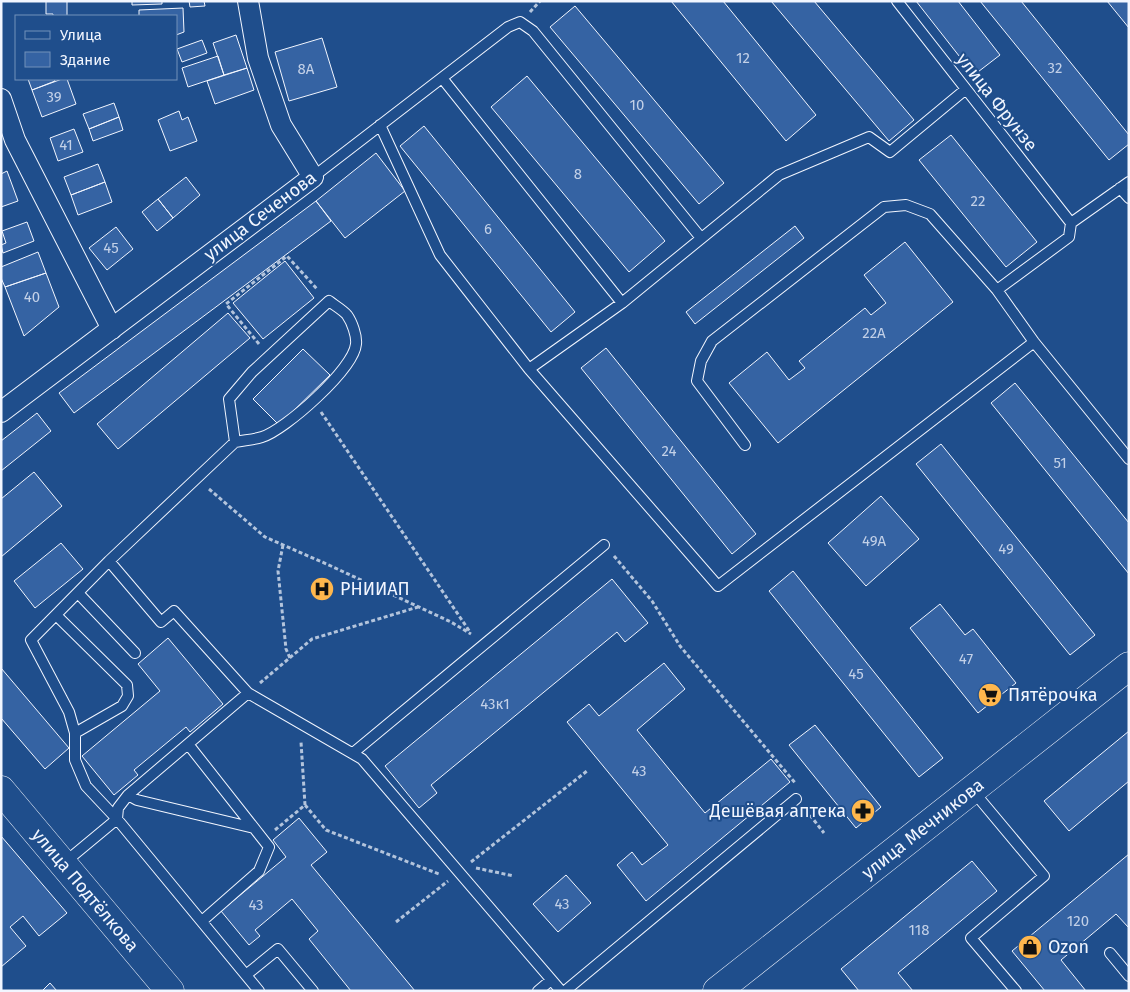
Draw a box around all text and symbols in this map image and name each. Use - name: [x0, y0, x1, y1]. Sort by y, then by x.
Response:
- legend: [15, 15, 178, 80]
- text: Улица: [60, 26, 102, 44]
- house number: 12: [736, 49, 750, 67]
- street label: улица Фрунзе: [952, 49, 1042, 155]
- text: Здание: [60, 51, 110, 69]
- house number: 32: [1048, 59, 1062, 77]
- house number: 8А: [298, 60, 315, 78]
- house number: 39: [46, 88, 62, 106]
- house number: 10: [630, 96, 644, 114]
- house number: 41: [59, 136, 73, 154]
- house number: 8: [574, 165, 582, 183]
- street label: улица Сеченова: [199, 167, 321, 265]
- house number: 22: [971, 192, 985, 210]
- house number: 6: [484, 220, 492, 238]
- house number: 45: [103, 239, 119, 257]
- house number: 40: [24, 288, 40, 306]
- house number: 22А: [862, 324, 886, 342]
- house number: 24: [661, 442, 677, 460]
- house number: 51: [1053, 454, 1067, 472]
- house number: 49А: [862, 532, 886, 550]
- house number: 49: [998, 540, 1014, 558]
- hospital icon: РНИИАП: [309, 576, 335, 602]
- place label: РНИИАП: [340, 578, 410, 600]
- house number: 47: [959, 650, 973, 668]
- house number: 45: [848, 665, 864, 683]
- supermarket icon: Пятёрочка: [977, 682, 1003, 708]
- place label: Пятёрочка: [1008, 684, 1098, 706]
- house number: 43к1: [480, 695, 510, 713]
- house number: 43: [631, 762, 647, 780]
- street label: улица Мечникова: [857, 774, 988, 884]
- pharmacy icon: Дешёвая аптека: [850, 798, 876, 824]
- place label: Дешёвая аптека: [709, 800, 846, 822]
- street label: улица Подтёлкова: [27, 824, 143, 957]
- house number: 43: [554, 895, 570, 913]
- house number: 43: [248, 896, 264, 914]
- house number: 120: [1067, 912, 1089, 930]
- house number: 118: [908, 921, 930, 939]
- shop icon: Ozon: [1017, 934, 1043, 960]
- place label: Ozon: [1048, 936, 1089, 958]

